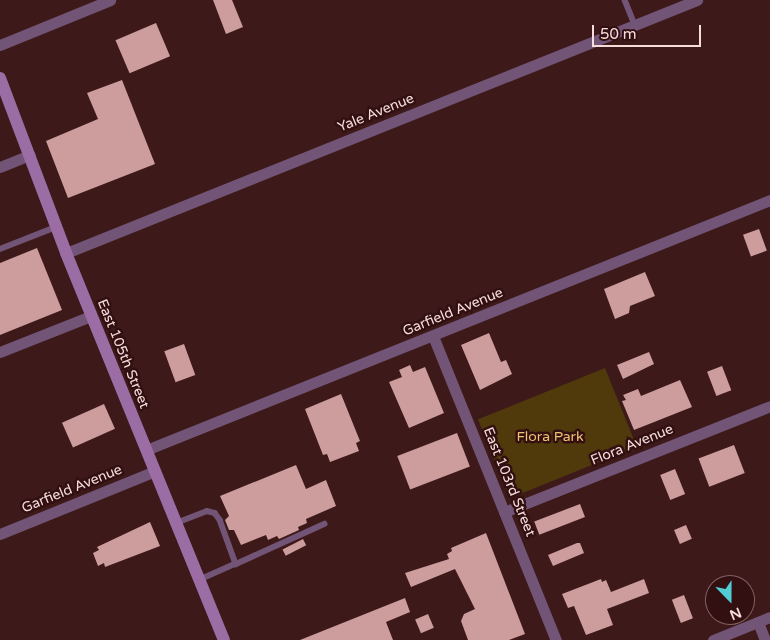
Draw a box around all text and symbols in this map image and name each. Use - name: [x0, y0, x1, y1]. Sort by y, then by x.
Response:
- scale bar: [595, 15, 704, 47]
- text: 50 m: [600, 25, 637, 43]
- street label: Yale Avenue: [335, 90, 417, 136]
- street label: Garfield Avenue: [400, 284, 506, 340]
- street label: East 105th Street: [93, 297, 153, 411]
- street label: Flora Avenue: [588, 421, 676, 469]
- street label: East 103rd Street: [479, 425, 539, 539]
- park label: Flora Park: [516, 429, 584, 445]
- street label: Garfield Avenue: [19, 461, 125, 517]
- north arrow: [705, 575, 755, 625]
- text: N: [727, 603, 744, 623]

